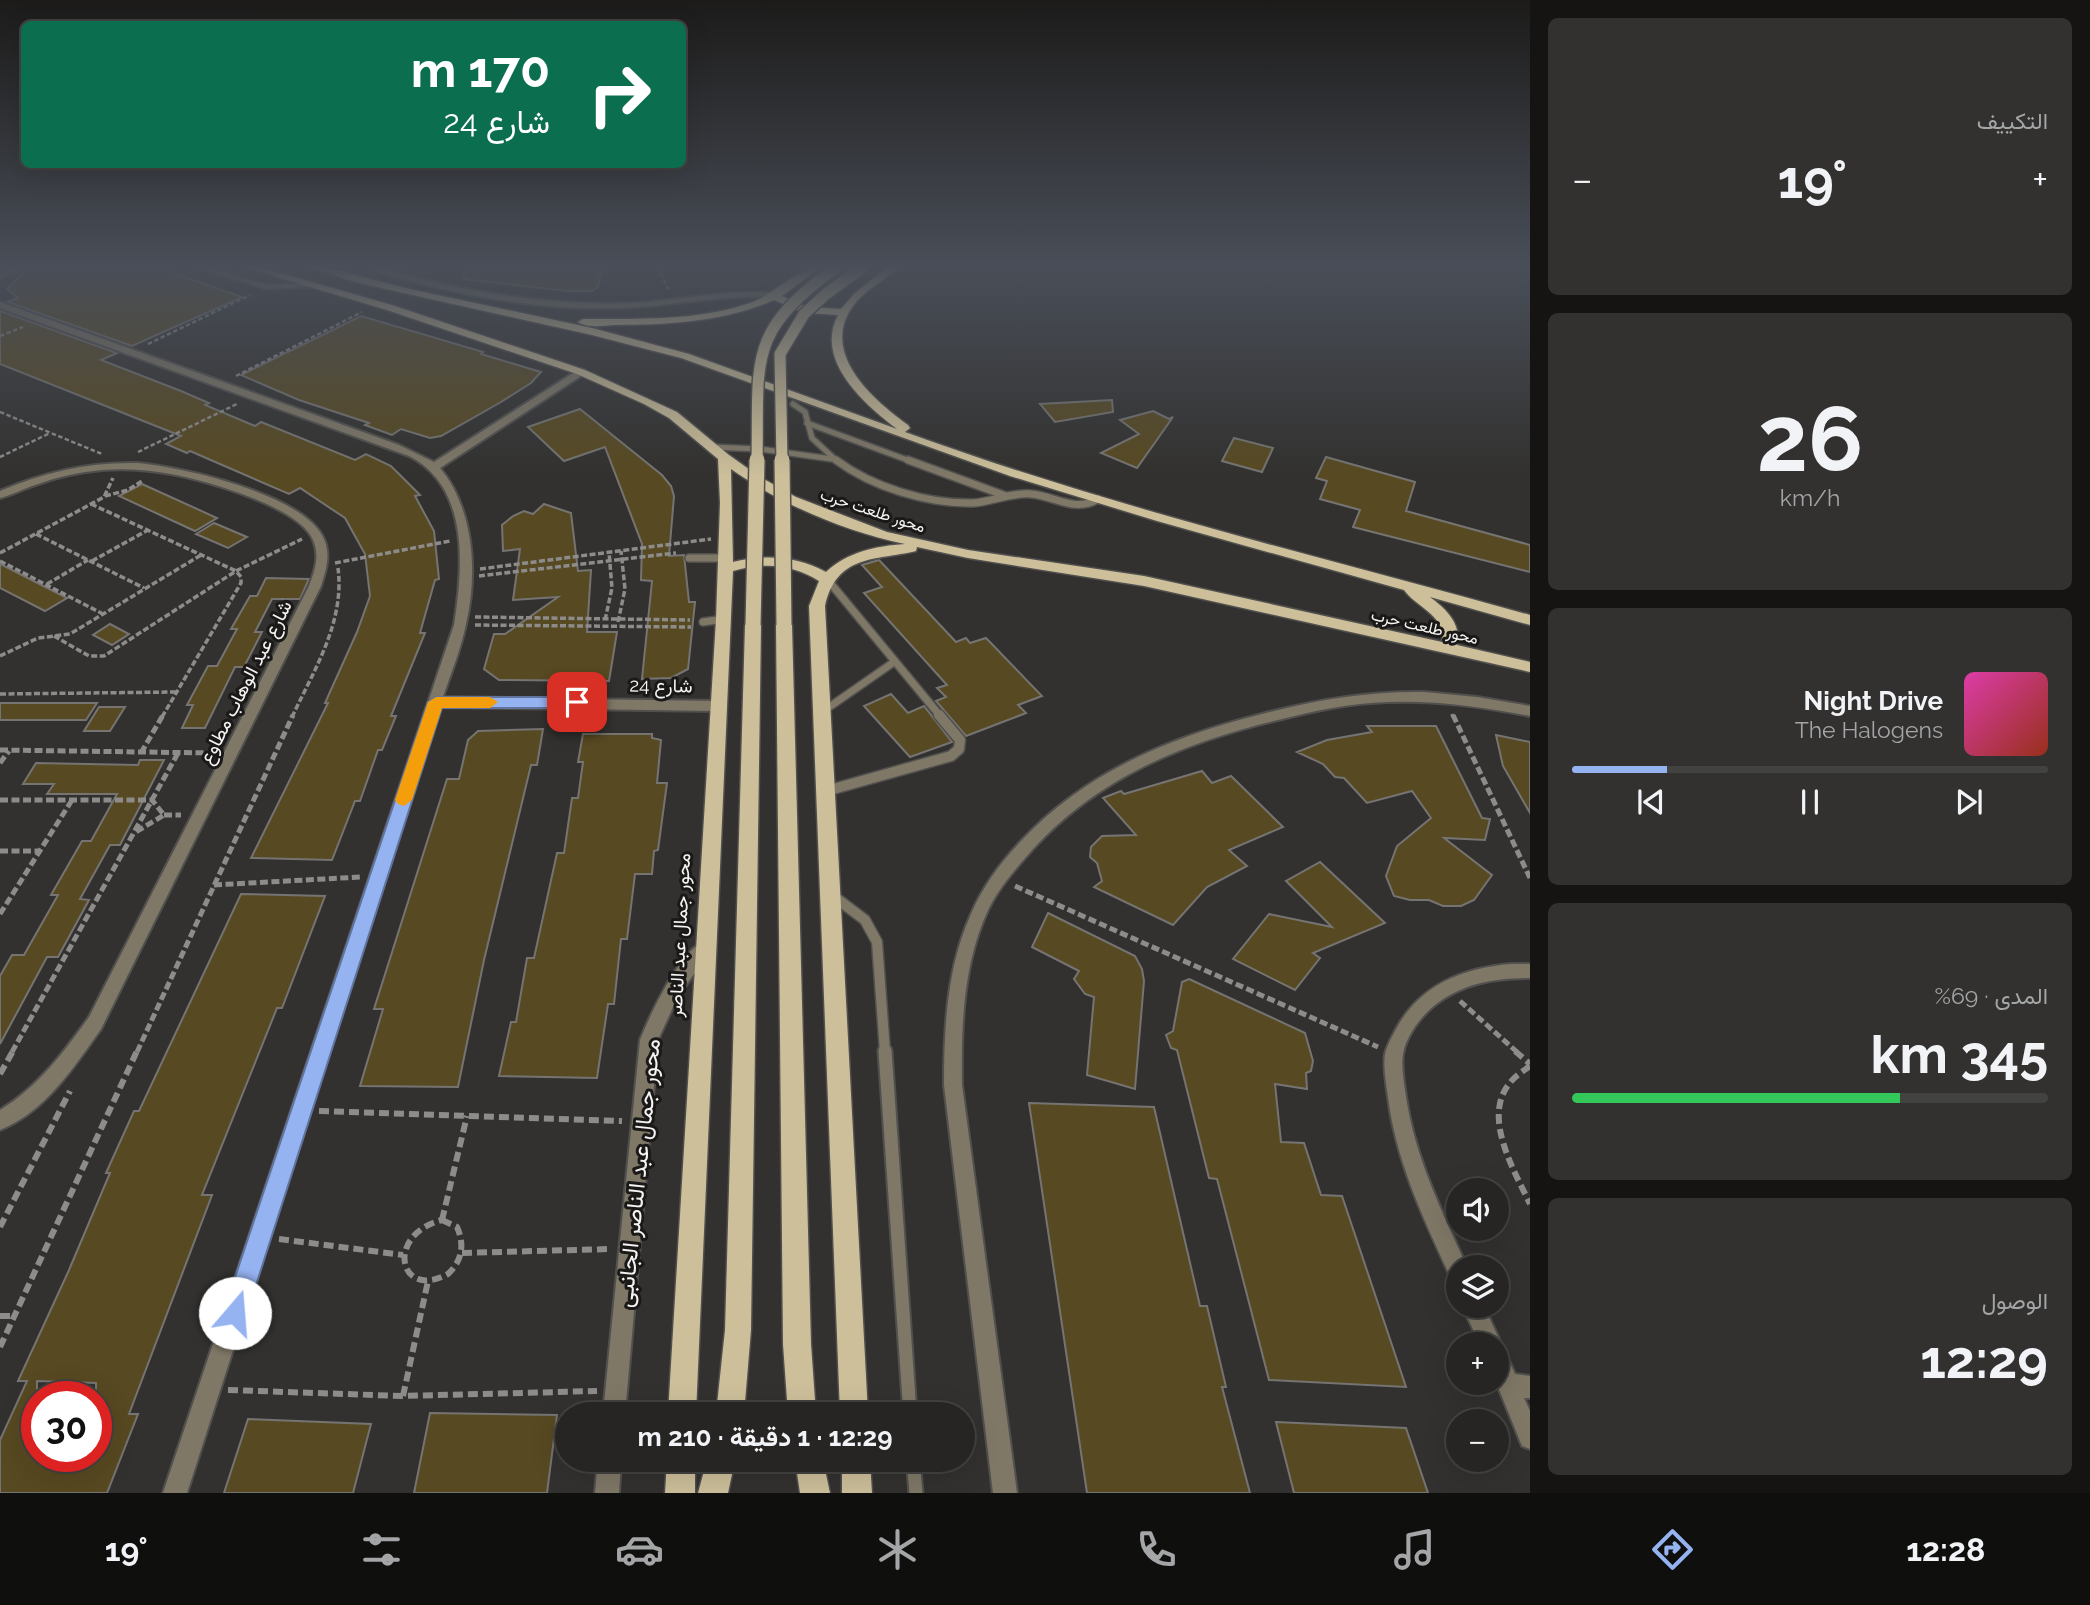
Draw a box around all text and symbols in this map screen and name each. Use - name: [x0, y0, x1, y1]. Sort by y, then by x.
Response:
- text: 170 m: [411, 41, 550, 98]
- icon: right: [574, 49, 665, 140]
- text: شارع 24: [443, 103, 550, 140]
- text: التكييف: [1977, 107, 2048, 134]
- text: 19°: [1778, 149, 1847, 210]
- text: −: [1572, 157, 1592, 202]
- text: +: [2032, 157, 2048, 202]
- text: 26: [1757, 385, 1863, 492]
- text: km/h: [1780, 484, 1840, 511]
- street label: محور طلعت حرب: [818, 485, 928, 537]
- street label: شارع عبد الوهاب مطاوع: [194, 597, 298, 768]
- street label: محور طلعت حرب: [1369, 605, 1480, 649]
- pin: [547, 672, 607, 732]
- street label: شارع 24: [629, 673, 693, 699]
- icon: arrive: [558, 683, 596, 721]
- text: Night Drive: [1804, 686, 1943, 716]
- text: The Halogens: [1795, 716, 1943, 743]
- icon: previous: [1632, 783, 1670, 821]
- icon: pause: [1791, 783, 1829, 821]
- icon: next: [1950, 783, 1988, 821]
- street label: محور جمال عبد الناصر: [664, 852, 695, 1019]
- text: المدى · 69%: [1935, 982, 2048, 1009]
- text: 345 km: [1871, 1024, 2048, 1085]
- street label: محور جمال عبد الناصر الجانبى: [610, 1037, 667, 1309]
- map controls: [1446, 1178, 1509, 1472]
- button: sound: [1446, 1178, 1509, 1241]
- button: layers: [1446, 1255, 1509, 1318]
- position arrow: [198, 1276, 272, 1350]
- text: الوصول: [1982, 1287, 2048, 1314]
- text: 12:29: [1920, 1329, 2048, 1390]
- button: +: [1446, 1332, 1509, 1395]
- speed limit sign: 30: [21, 1381, 112, 1472]
- button: −: [1446, 1409, 1509, 1472]
- text: 12:29 · 1 دقيقة · 210 m: [638, 1422, 892, 1452]
- icon: filters: [357, 1525, 406, 1574]
- icon: car: [615, 1525, 664, 1574]
- icon: climate: [873, 1525, 922, 1574]
- icon: phone: [1132, 1525, 1181, 1574]
- icon: music: [1390, 1525, 1439, 1574]
- icon: directions: [1648, 1525, 1697, 1574]
- text: 19°: [105, 1531, 148, 1568]
- text: 12:28: [1906, 1531, 1985, 1568]

